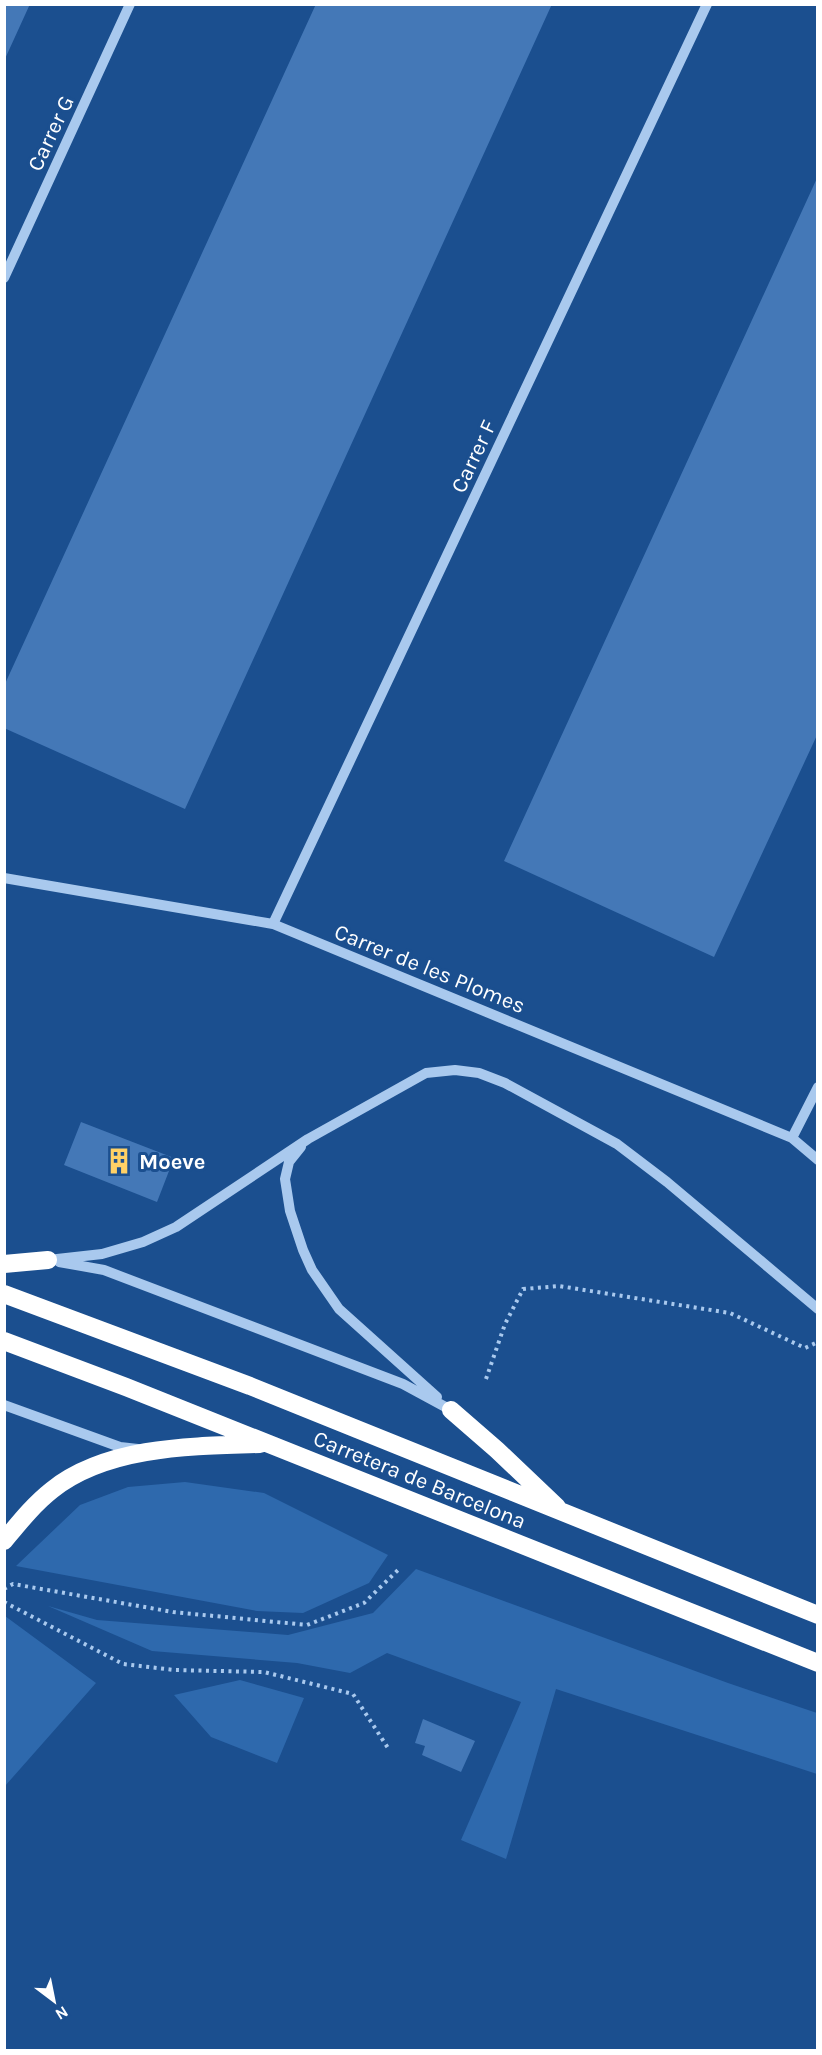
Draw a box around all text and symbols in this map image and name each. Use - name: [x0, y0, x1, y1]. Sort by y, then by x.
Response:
- street label: Carrer G: [22, 92, 80, 175]
- street label: Carrer F: [446, 416, 502, 497]
- street label: Carrer de les Plomes: [330, 919, 529, 1019]
- building icon: Moeve: [104, 1146, 134, 1176]
- place label: Moeve: [139, 1149, 205, 1175]
- street label: Carretera de Barcelona: [309, 1425, 530, 1535]
- north arrow: [24, 1971, 84, 2031]
- text: N: [52, 2002, 72, 2024]

